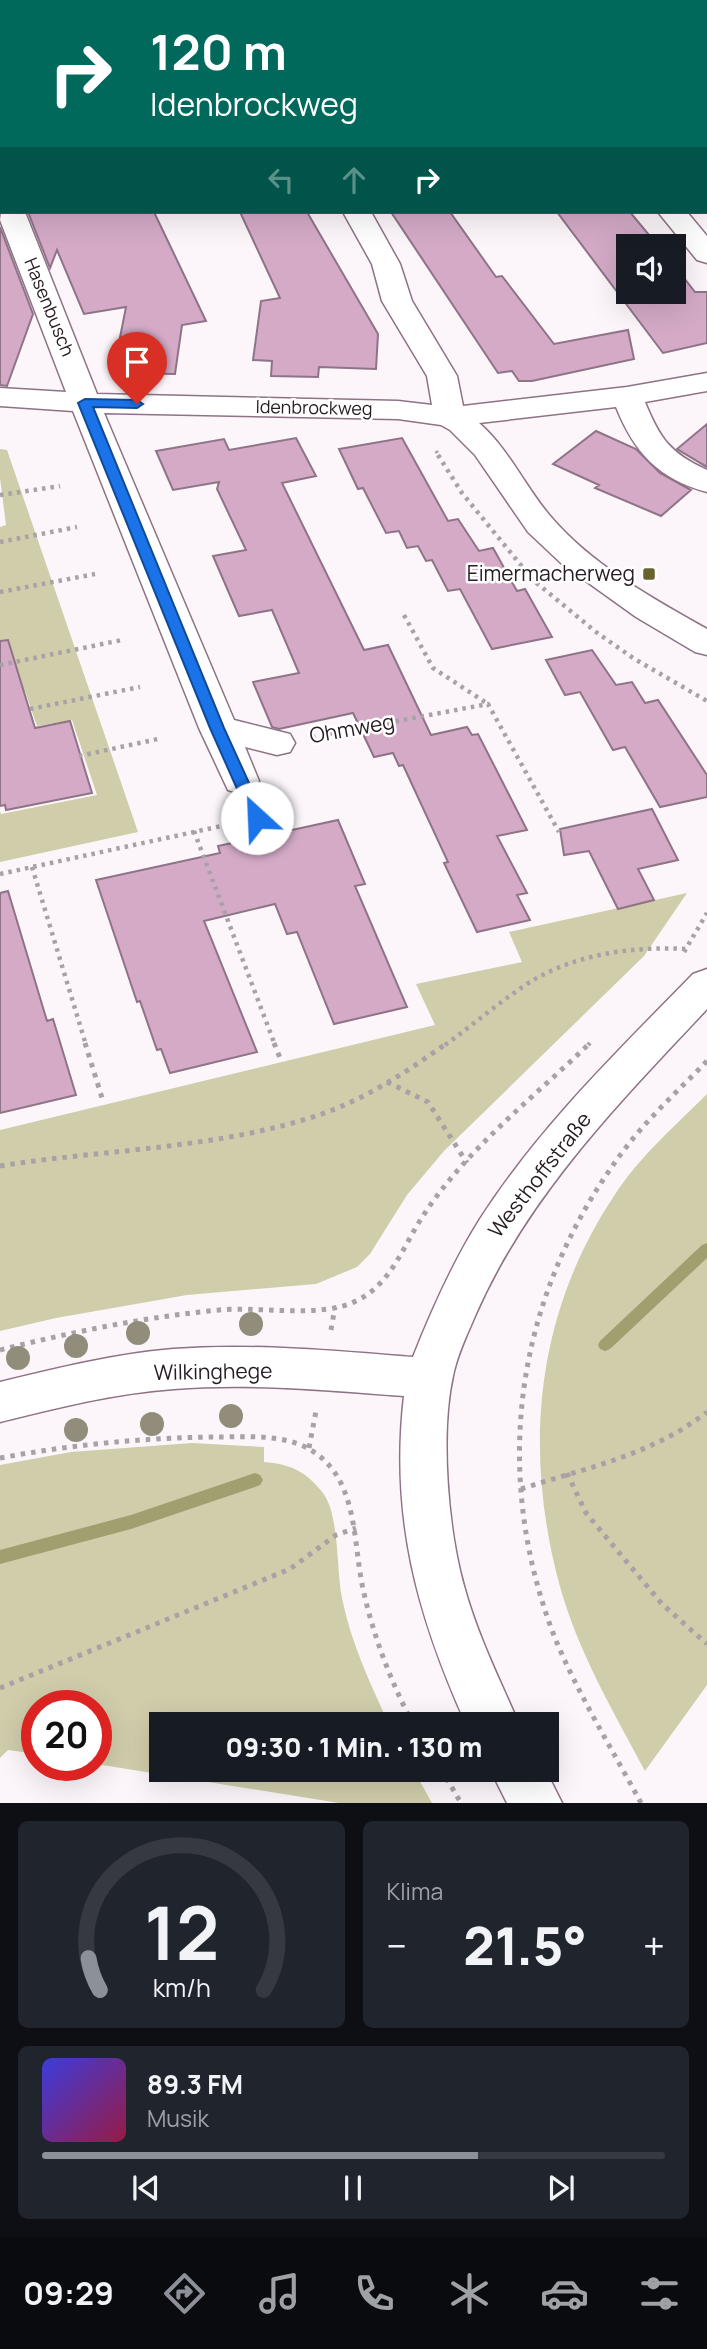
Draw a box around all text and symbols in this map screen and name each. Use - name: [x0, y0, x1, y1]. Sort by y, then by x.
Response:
- text: 120 m: [150, 18, 287, 85]
- icon: right: [35, 28, 126, 119]
- text: Idenbrockweg: [150, 82, 358, 126]
- icon: left: [262, 161, 300, 199]
- icon: ahead: [335, 161, 373, 199]
- icon: right: [408, 161, 446, 199]
- map controls: [616, 234, 686, 304]
- button: sound: [616, 234, 686, 304]
- street label: Hasenbusch: [19, 254, 81, 359]
- pin: [107, 332, 167, 404]
- icon: arrive: [118, 343, 156, 381]
- street label: Idenbrockweg: [255, 394, 373, 420]
- place label: Eimermacherweg: [467, 559, 635, 587]
- marker: Eimermacherweg: [641, 566, 657, 582]
- street label: Ohmweg: [307, 707, 397, 749]
- position arrow: [220, 781, 294, 855]
- street label: Westhoffstraße: [481, 1106, 597, 1243]
- street label: Wilkinghege: [153, 1356, 273, 1386]
- speed limit sign: 20: [21, 1690, 112, 1781]
- text: 09:30 · 1 Min. · 130 m: [226, 1729, 482, 1765]
- text: Klima: [387, 1875, 443, 1907]
- text: 12: [144, 1883, 219, 1983]
- text: 21.5°: [463, 1910, 587, 1981]
- text: −: [387, 1919, 407, 1971]
- text: +: [643, 1919, 665, 1971]
- text: km/h: [152, 1970, 210, 2005]
- text: 89.3 FM: [147, 2066, 243, 2102]
- text: Musik: [147, 2102, 209, 2134]
- icon: previous: [127, 2169, 165, 2207]
- icon: pause: [334, 2169, 372, 2207]
- icon: next: [542, 2169, 580, 2207]
- icon: directions: [160, 2269, 209, 2318]
- icon: music: [255, 2269, 304, 2318]
- icon: phone: [350, 2269, 399, 2318]
- icon: climate: [445, 2269, 494, 2318]
- icon: car: [540, 2269, 589, 2318]
- icon: filters: [635, 2269, 684, 2318]
- text: 09:29: [23, 2271, 114, 2315]

